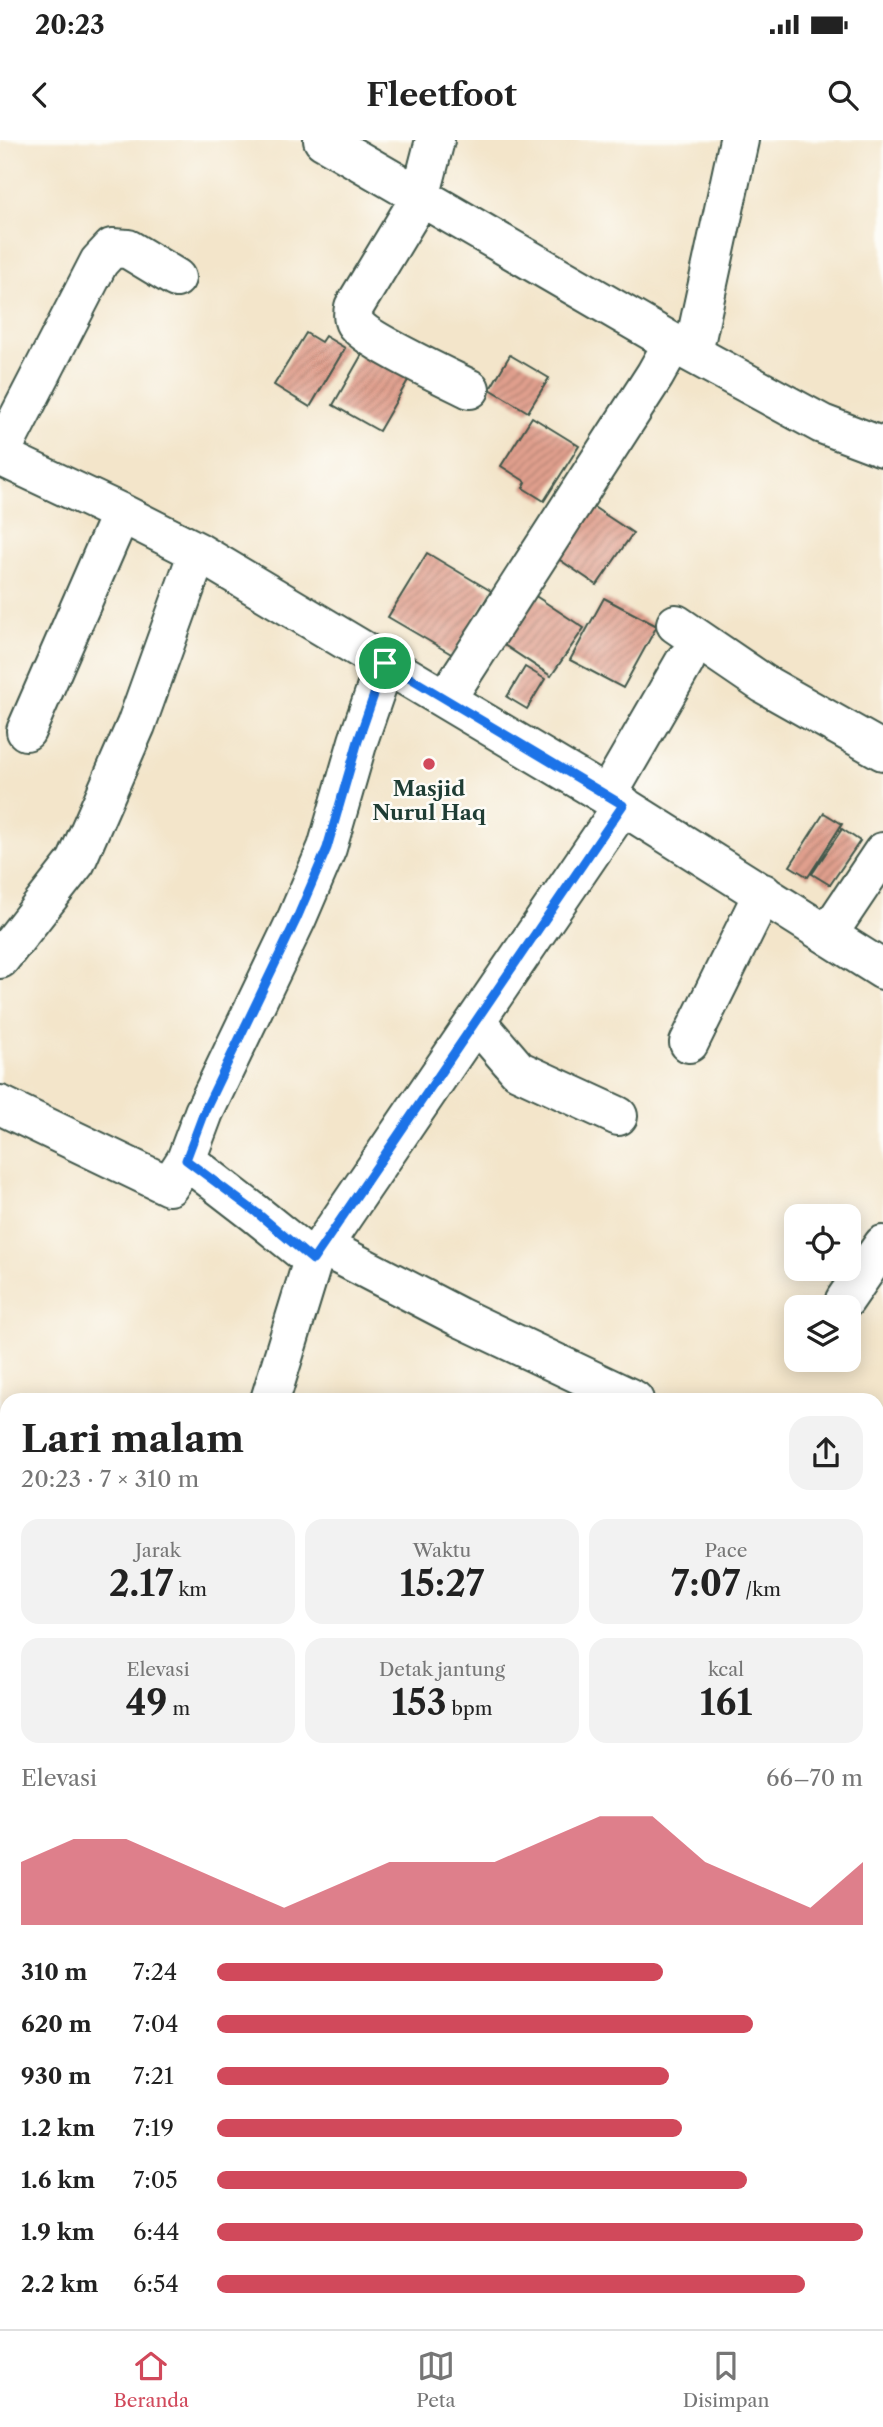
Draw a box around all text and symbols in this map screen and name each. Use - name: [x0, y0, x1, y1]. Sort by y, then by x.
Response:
- text: 20:23: [35, 9, 105, 41]
- text: Fleetfoot: [366, 75, 517, 114]
- icon: back: [21, 76, 59, 114]
- icon: search: [824, 76, 862, 114]
- pin: [355, 633, 415, 693]
- icon: arrive: [366, 644, 404, 682]
- marker: Masjid Nurul Haq: [421, 756, 437, 772]
- place label: Masjid Nurul Haq: [372, 776, 486, 825]
- map controls: [784, 1204, 861, 1372]
- button: locate: [784, 1204, 861, 1281]
- button: layers: [784, 1295, 861, 1372]
- text: Lari malam: [21, 1415, 244, 1462]
- button: share: [789, 1416, 863, 1490]
- text: 20:23 · 7 × 310 m: [21, 1465, 199, 1493]
- text: Jarak: [135, 1539, 181, 1562]
- text: Waktu: [413, 1539, 471, 1562]
- text: Pace: [705, 1539, 747, 1562]
- text: 2.17: [109, 1562, 173, 1605]
- text: 15:27: [400, 1562, 484, 1605]
- text: 7:07: [671, 1562, 740, 1605]
- text: km: [173, 1578, 207, 1601]
- text: /km: [740, 1578, 781, 1601]
- text: Elevasi: [127, 1658, 189, 1681]
- text: Detak jantung: [379, 1658, 505, 1681]
- text: kcal: [708, 1658, 744, 1681]
- text: 49: [126, 1681, 167, 1724]
- text: 153: [392, 1681, 446, 1724]
- text: 161: [700, 1681, 752, 1724]
- text: m: [167, 1697, 190, 1720]
- text: bpm: [446, 1697, 492, 1720]
- text: Elevasi: [21, 1764, 97, 1792]
- text: 66–70 m: [766, 1764, 863, 1792]
- text: 310 m: [21, 1958, 87, 1986]
- text: 7:24: [133, 1958, 177, 1986]
- text: 620 m: [21, 2010, 92, 2038]
- text: 7:04: [133, 2010, 179, 2038]
- text: 930 m: [21, 2062, 91, 2090]
- text: 7:21: [133, 2062, 174, 2090]
- text: 1.2 km: [21, 2114, 95, 2142]
- text: 7:19: [133, 2114, 174, 2142]
- text: 1.6 km: [21, 2166, 95, 2194]
- text: 7:05: [133, 2166, 178, 2194]
- text: 1.9 km: [21, 2218, 95, 2246]
- text: 6:44: [133, 2218, 180, 2246]
- text: 2.2 km: [21, 2270, 98, 2298]
- text: 6:54: [133, 2270, 179, 2298]
- tab: Beranda: [114, 2347, 189, 2412]
- tab: Peta: [416, 2347, 456, 2412]
- tab: Disimpan: [683, 2347, 769, 2412]

